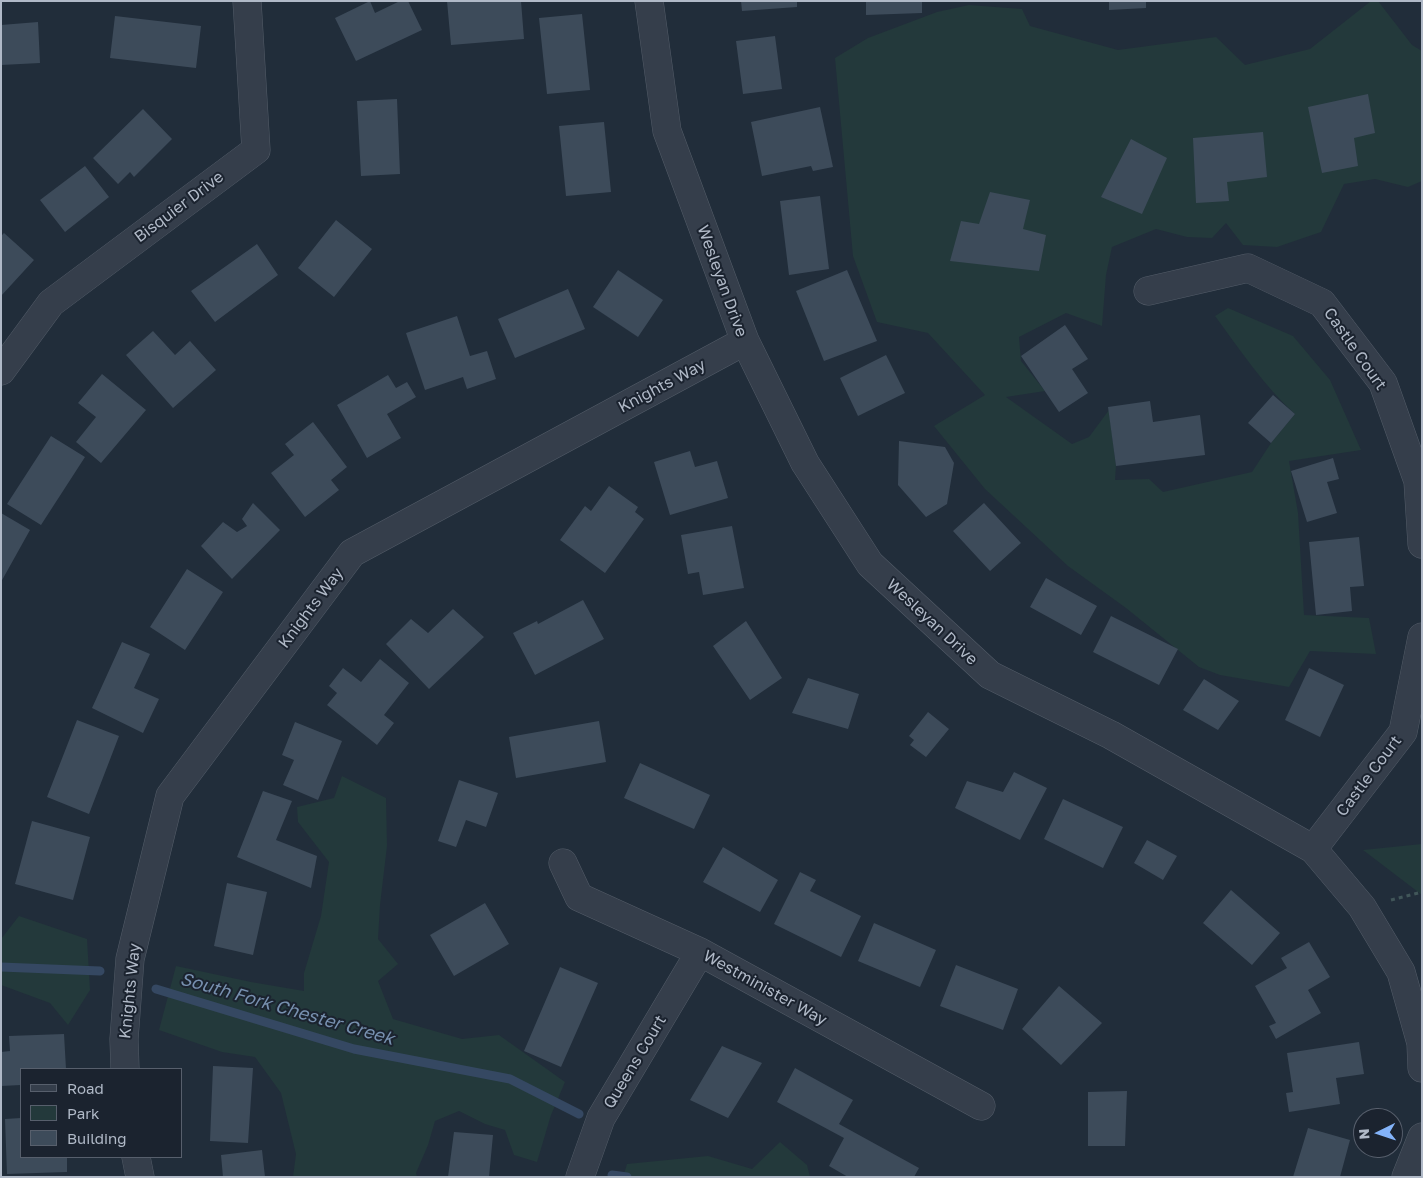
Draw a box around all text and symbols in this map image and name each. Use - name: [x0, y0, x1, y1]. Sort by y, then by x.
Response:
- street label: Bisquier Drive: [131, 167, 227, 247]
- street label: Wesleyan Drive: [693, 223, 751, 339]
- street label: Castle Court: [1320, 304, 1390, 394]
- street label: Knights Way: [615, 355, 709, 417]
- street label: Knights Way: [274, 564, 348, 652]
- street label: Wesleyan Drive: [883, 575, 981, 669]
- street label: Castle Court: [1332, 732, 1406, 820]
- street label: Knights Way: [115, 942, 145, 1040]
- street label: Westminister Way: [700, 946, 830, 1030]
- water label: South Fork Chester Creek: [178, 968, 396, 1050]
- street label: Queens Court: [600, 1012, 670, 1112]
- legend: [20, 1068, 182, 1158]
- text: Road: [67, 1079, 104, 1097]
- text: Park: [67, 1104, 99, 1122]
- north arrow: [1353, 1108, 1403, 1158]
- text: N: [1355, 1128, 1372, 1140]
- text: Building: [67, 1129, 127, 1147]

